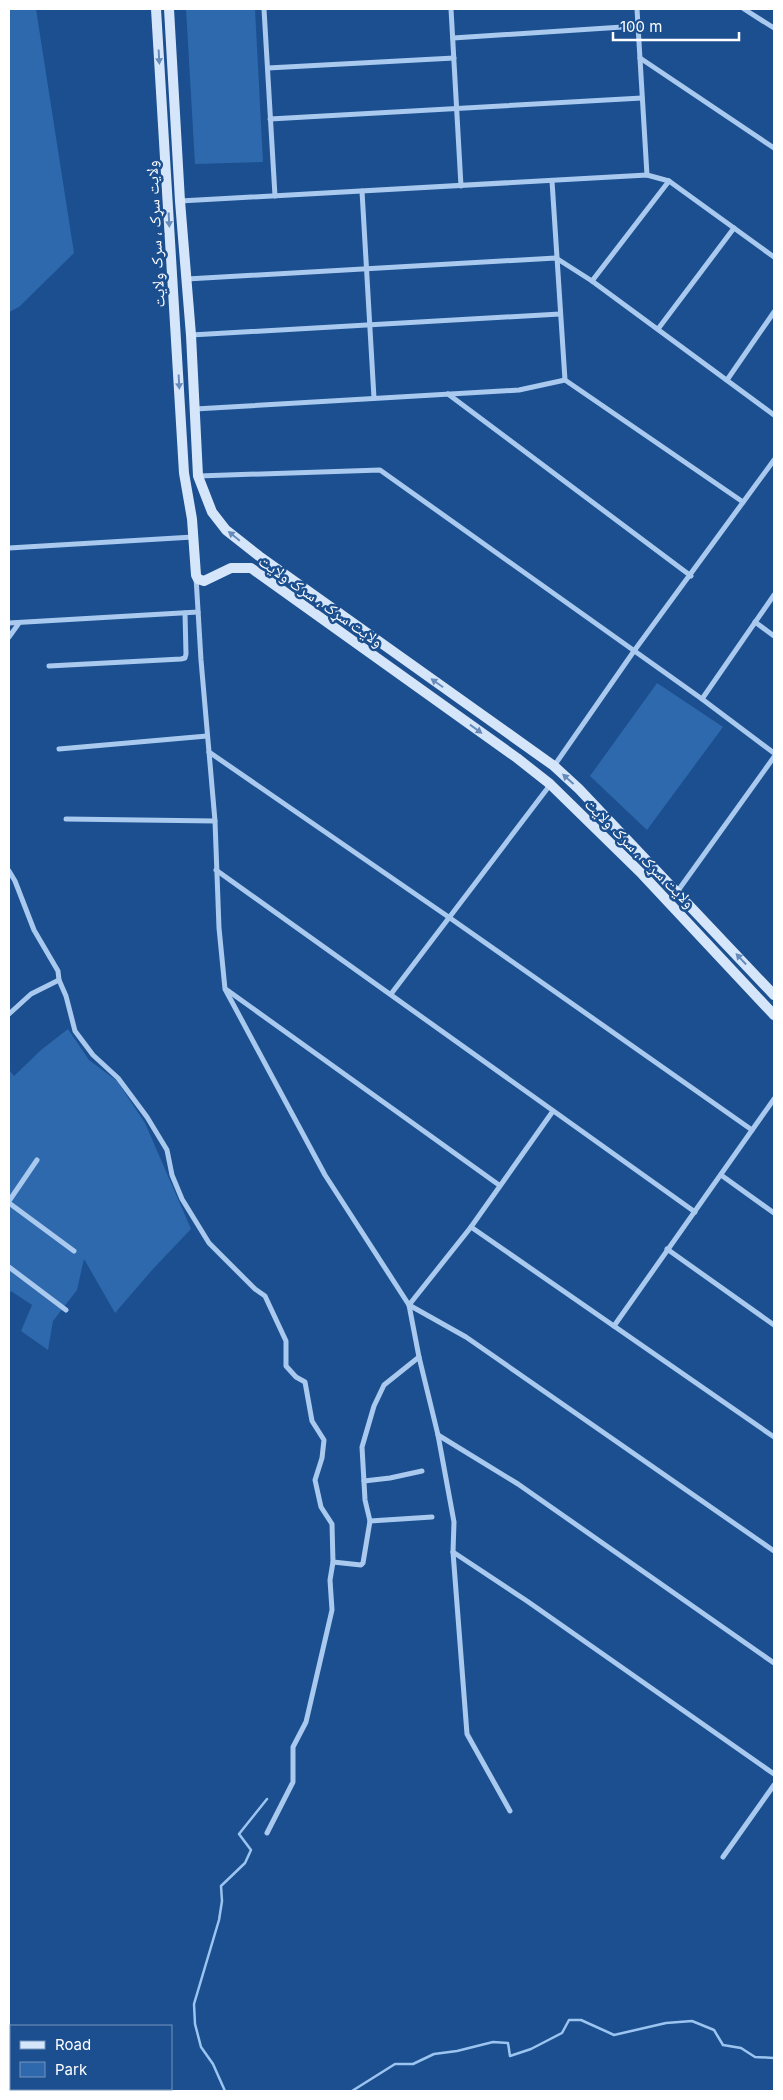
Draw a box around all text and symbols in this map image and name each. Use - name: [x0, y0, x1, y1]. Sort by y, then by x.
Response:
- scale bar: [613, 10, 739, 42]
- text: 100 m: [620, 17, 662, 36]
- one-way arrow: [156, 50, 164, 66]
- street label: ولایت سړک ، سرک ولایت: [141, 160, 169, 308]
- one-way arrow: [165, 212, 173, 228]
- one-way arrow: [175, 374, 183, 390]
- one-way arrow: [228, 531, 241, 542]
- street label: ولایت سړک ، سرک ولایت: [255, 551, 387, 652]
- one-way arrow: [430, 678, 443, 688]
- one-way arrow: [469, 723, 482, 733]
- one-way arrow: [562, 773, 574, 785]
- street label: ولایت سړک ، سرک ولایت: [580, 794, 699, 913]
- one-way arrow: [735, 954, 747, 966]
- legend: [10, 2025, 172, 2090]
- text: Road: [55, 2035, 91, 2054]
- text: Park: [55, 2060, 88, 2079]

